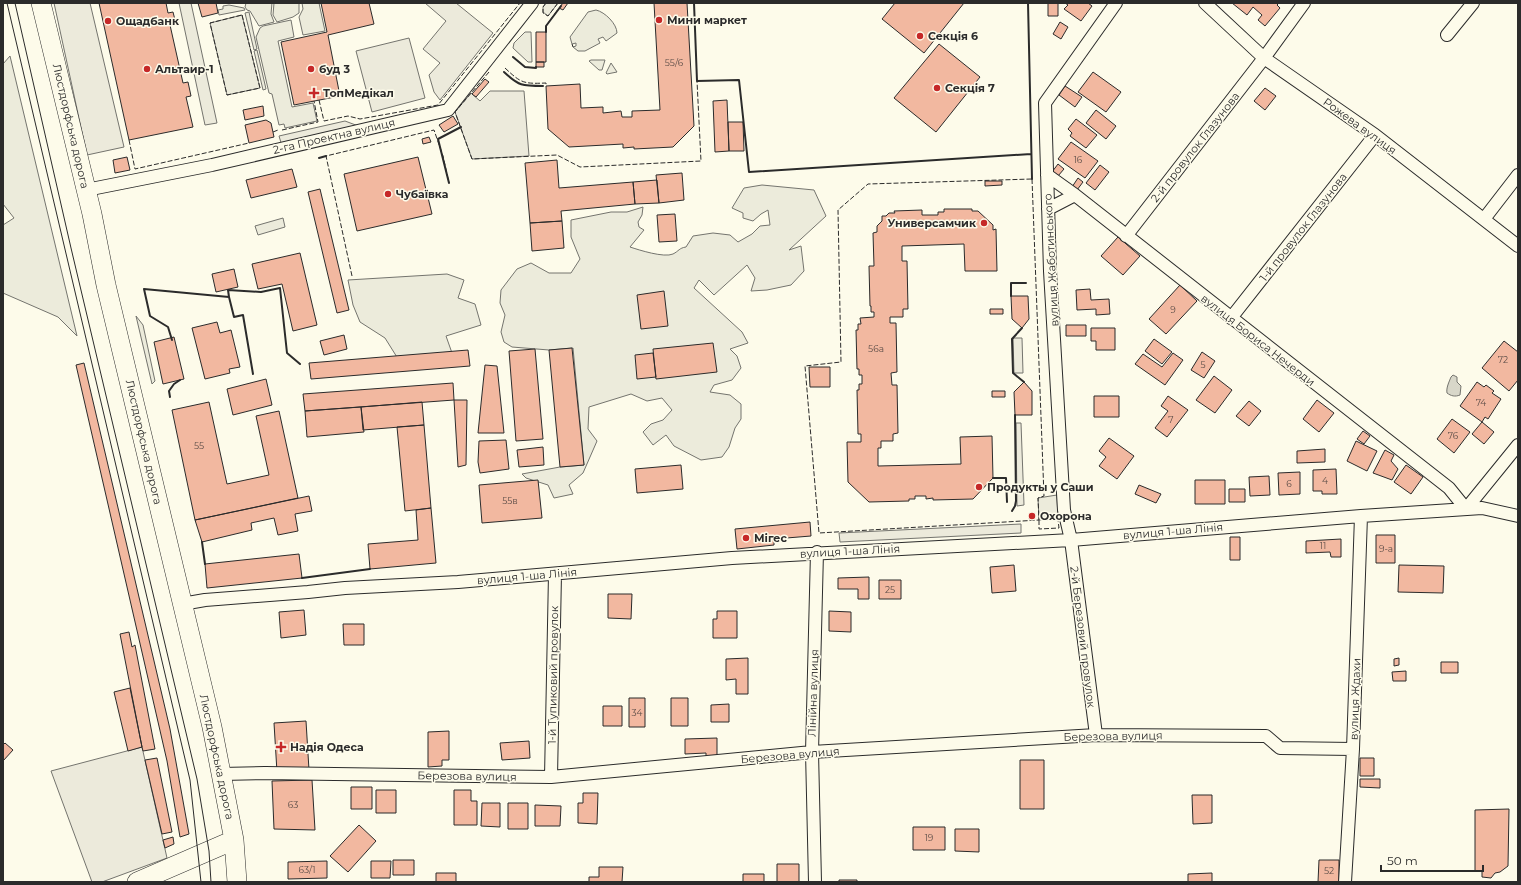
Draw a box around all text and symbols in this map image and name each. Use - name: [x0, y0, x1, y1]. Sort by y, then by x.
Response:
- place label: Мини маркет: [667, 13, 747, 27]
- place label: Ощадбанк: [116, 14, 180, 28]
- marker: Мини маркет: [654, 15, 664, 25]
- marker: Ощадбанк: [103, 16, 113, 26]
- place label: Секція 6: [928, 29, 978, 43]
- marker: Секція 6: [915, 31, 925, 41]
- house number: 55/6: [665, 57, 684, 68]
- street label: Люстдорфська дорога: [50, 62, 92, 190]
- place label: Альтаир-1: [155, 62, 214, 76]
- place label: буд 3: [319, 62, 350, 76]
- marker: Альтаир-1: [142, 64, 152, 74]
- marker: буд 3: [306, 64, 316, 74]
- place label: Секція 7: [945, 81, 995, 95]
- marker: Секція 7: [932, 83, 942, 93]
- place label: ТопМедікал: [323, 86, 394, 100]
- marker: ТопМедікал: [308, 87, 320, 99]
- street label: 2-й провулок Глазунова: [1148, 89, 1242, 205]
- street label: Рожева вулиця: [1321, 95, 1399, 157]
- street label: 2-га Проектна вулиця: [272, 115, 396, 157]
- house number: 16: [1074, 154, 1083, 165]
- street label: 1-й провулок Глазунова: [1256, 170, 1350, 284]
- place label: Чубаївка: [396, 187, 448, 201]
- marker: Чубаївка: [383, 189, 393, 199]
- street label: вулиця Жаботинського: [1041, 193, 1061, 327]
- place label: Универсамчик: [887, 216, 977, 230]
- marker: Универсамчик: [979, 218, 989, 228]
- street label: вулиця Бориса Нечерди: [1198, 291, 1318, 389]
- house number: 9: [1170, 304, 1176, 315]
- house number: 56а: [868, 343, 884, 354]
- house number: 72: [1498, 354, 1508, 365]
- house number: 5: [1200, 359, 1206, 370]
- street label: Люстдорфська дорога: [123, 378, 165, 506]
- house number: 74: [1476, 397, 1486, 408]
- house number: 7: [1168, 414, 1174, 425]
- house number: 76: [1448, 430, 1459, 441]
- house number: 55: [194, 440, 204, 451]
- house number: 4: [1322, 475, 1328, 486]
- house number: 6: [1286, 478, 1292, 489]
- place label: Продукты у Саши: [987, 480, 1094, 494]
- marker: Продукты у Саши: [974, 482, 984, 492]
- house number: 55в: [502, 495, 518, 506]
- place label: Охорона: [1040, 509, 1092, 523]
- marker: Охорона: [1027, 511, 1037, 521]
- street label: вулиця 1-ша Лінія: [1122, 520, 1224, 542]
- place label: Мігес: [754, 531, 787, 545]
- marker: Мігес: [741, 533, 751, 543]
- house number: 11: [1320, 540, 1326, 551]
- street label: вулиця 1-ша Лінія: [799, 541, 901, 561]
- house number: 9-а: [1379, 543, 1393, 554]
- street label: вулиця 1-ша Лінія: [476, 565, 578, 587]
- street label: 2-й Березовий провулок: [1067, 565, 1099, 709]
- house number: 25: [885, 584, 895, 595]
- street label: 1-й Тупиковий провулок: [545, 605, 561, 744]
- street label: Лінійна вулиця: [804, 649, 822, 737]
- street label: вулиця Ждахи: [1347, 658, 1363, 740]
- street label: Люстдорфська дорога: [197, 693, 237, 821]
- house number: 34: [631, 707, 643, 718]
- street label: Березова вулиця: [1063, 728, 1163, 744]
- place label: Надія Одеса: [290, 740, 364, 754]
- marker: Надія Одеса: [275, 741, 287, 753]
- street label: Березова вулиця: [740, 744, 840, 766]
- street label: Березова вулиця: [417, 768, 517, 784]
- house number: 63: [288, 799, 298, 810]
- house number: 19: [925, 832, 934, 843]
- scale bar: [1381, 847, 1483, 873]
- text: 50 m: [1387, 853, 1418, 868]
- house number: 63/1: [298, 864, 316, 875]
- house number: 52: [1324, 865, 1334, 876]

